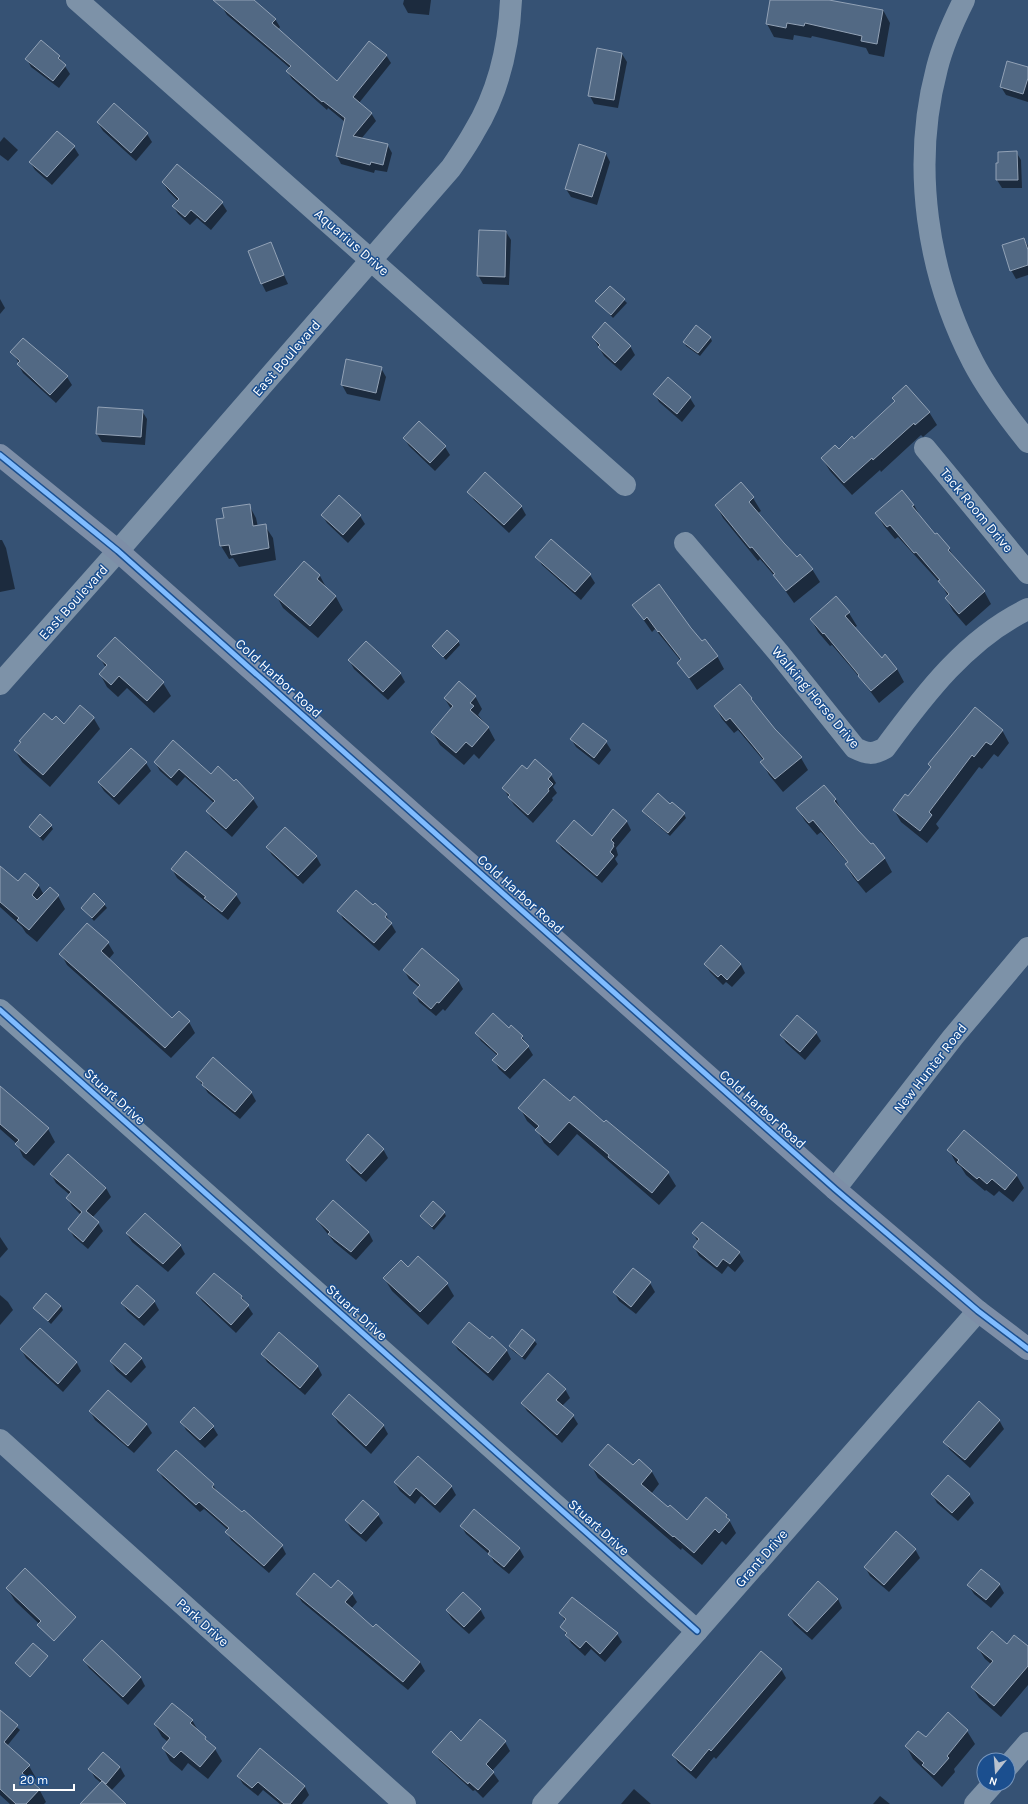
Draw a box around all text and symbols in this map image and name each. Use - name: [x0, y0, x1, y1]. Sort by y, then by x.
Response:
- street label: Aquarius Drive: [311, 205, 393, 279]
- street label: East Boulevard: [249, 317, 324, 400]
- street label: Tack Room Drive: [936, 465, 1017, 556]
- street label: East Boulevard: [35, 561, 112, 644]
- street label: Cold Harbor Road: [232, 635, 325, 722]
- street label: Walking Horse Drive: [768, 643, 863, 752]
- street label: Cold Harbor Road: [474, 851, 567, 938]
- street label: New Hunter Road: [890, 1020, 971, 1117]
- street label: Stuart Drive: [81, 1065, 149, 1128]
- street label: Cold Harbor Road: [716, 1066, 809, 1153]
- street label: Stuart Drive: [323, 1281, 391, 1344]
- street label: Stuart Drive: [565, 1496, 633, 1559]
- street label: Grant Drive: [731, 1526, 791, 1591]
- street label: Park Drive: [173, 1594, 232, 1650]
- north arrow: [976, 1752, 1016, 1792]
- scale bar: [14, 1766, 74, 1792]
- text: 20 m: [20, 1773, 48, 1787]
- text: N: [988, 1774, 999, 1788]

